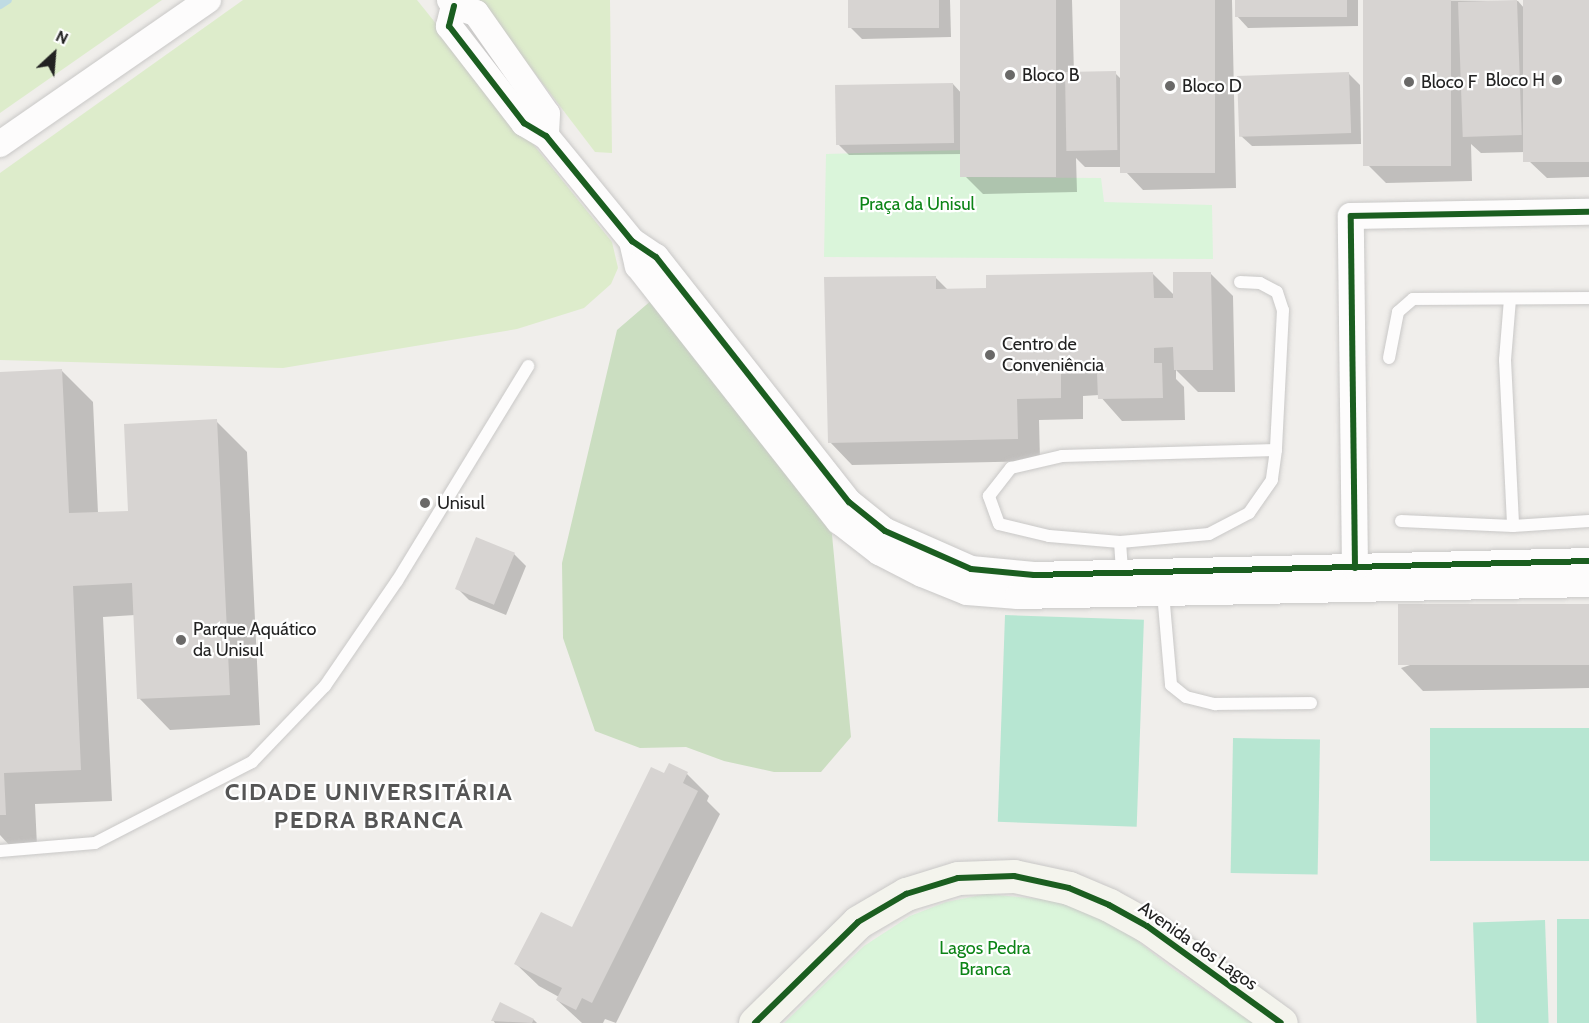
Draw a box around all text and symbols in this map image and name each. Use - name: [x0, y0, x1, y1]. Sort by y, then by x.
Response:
- north arrow: [24, 24, 84, 84]
- text: N: [53, 26, 71, 48]
- place label: Bloco B: [1022, 64, 1079, 86]
- marker: Bloco B: [1003, 68, 1017, 82]
- place label: Bloco H: [1486, 69, 1545, 91]
- place label: Bloco F: [1421, 71, 1477, 93]
- marker: Bloco H: [1550, 73, 1564, 87]
- place label: Bloco D: [1182, 75, 1242, 97]
- marker: Bloco F: [1402, 75, 1416, 89]
- marker: Bloco D: [1163, 79, 1177, 93]
- park label: Praça da Unisul: [859, 193, 975, 215]
- place label: Centro de Conveniência: [1002, 334, 1104, 376]
- marker: Centro de Conveniência: [983, 348, 997, 362]
- place label: Unisul: [437, 492, 485, 514]
- marker: Unisul: [418, 496, 432, 510]
- place label: Parque Aquático da Unisul: [193, 619, 316, 662]
- marker: Parque Aquático da Unisul: [174, 633, 188, 647]
- district label: CIDADE UNIVERSITÁRIA PEDRA BRANCA: [225, 778, 513, 834]
- street label: Avenida dos Lagos: [1134, 897, 1262, 995]
- park label: Lagos Pedra Branca: [939, 938, 1031, 980]

